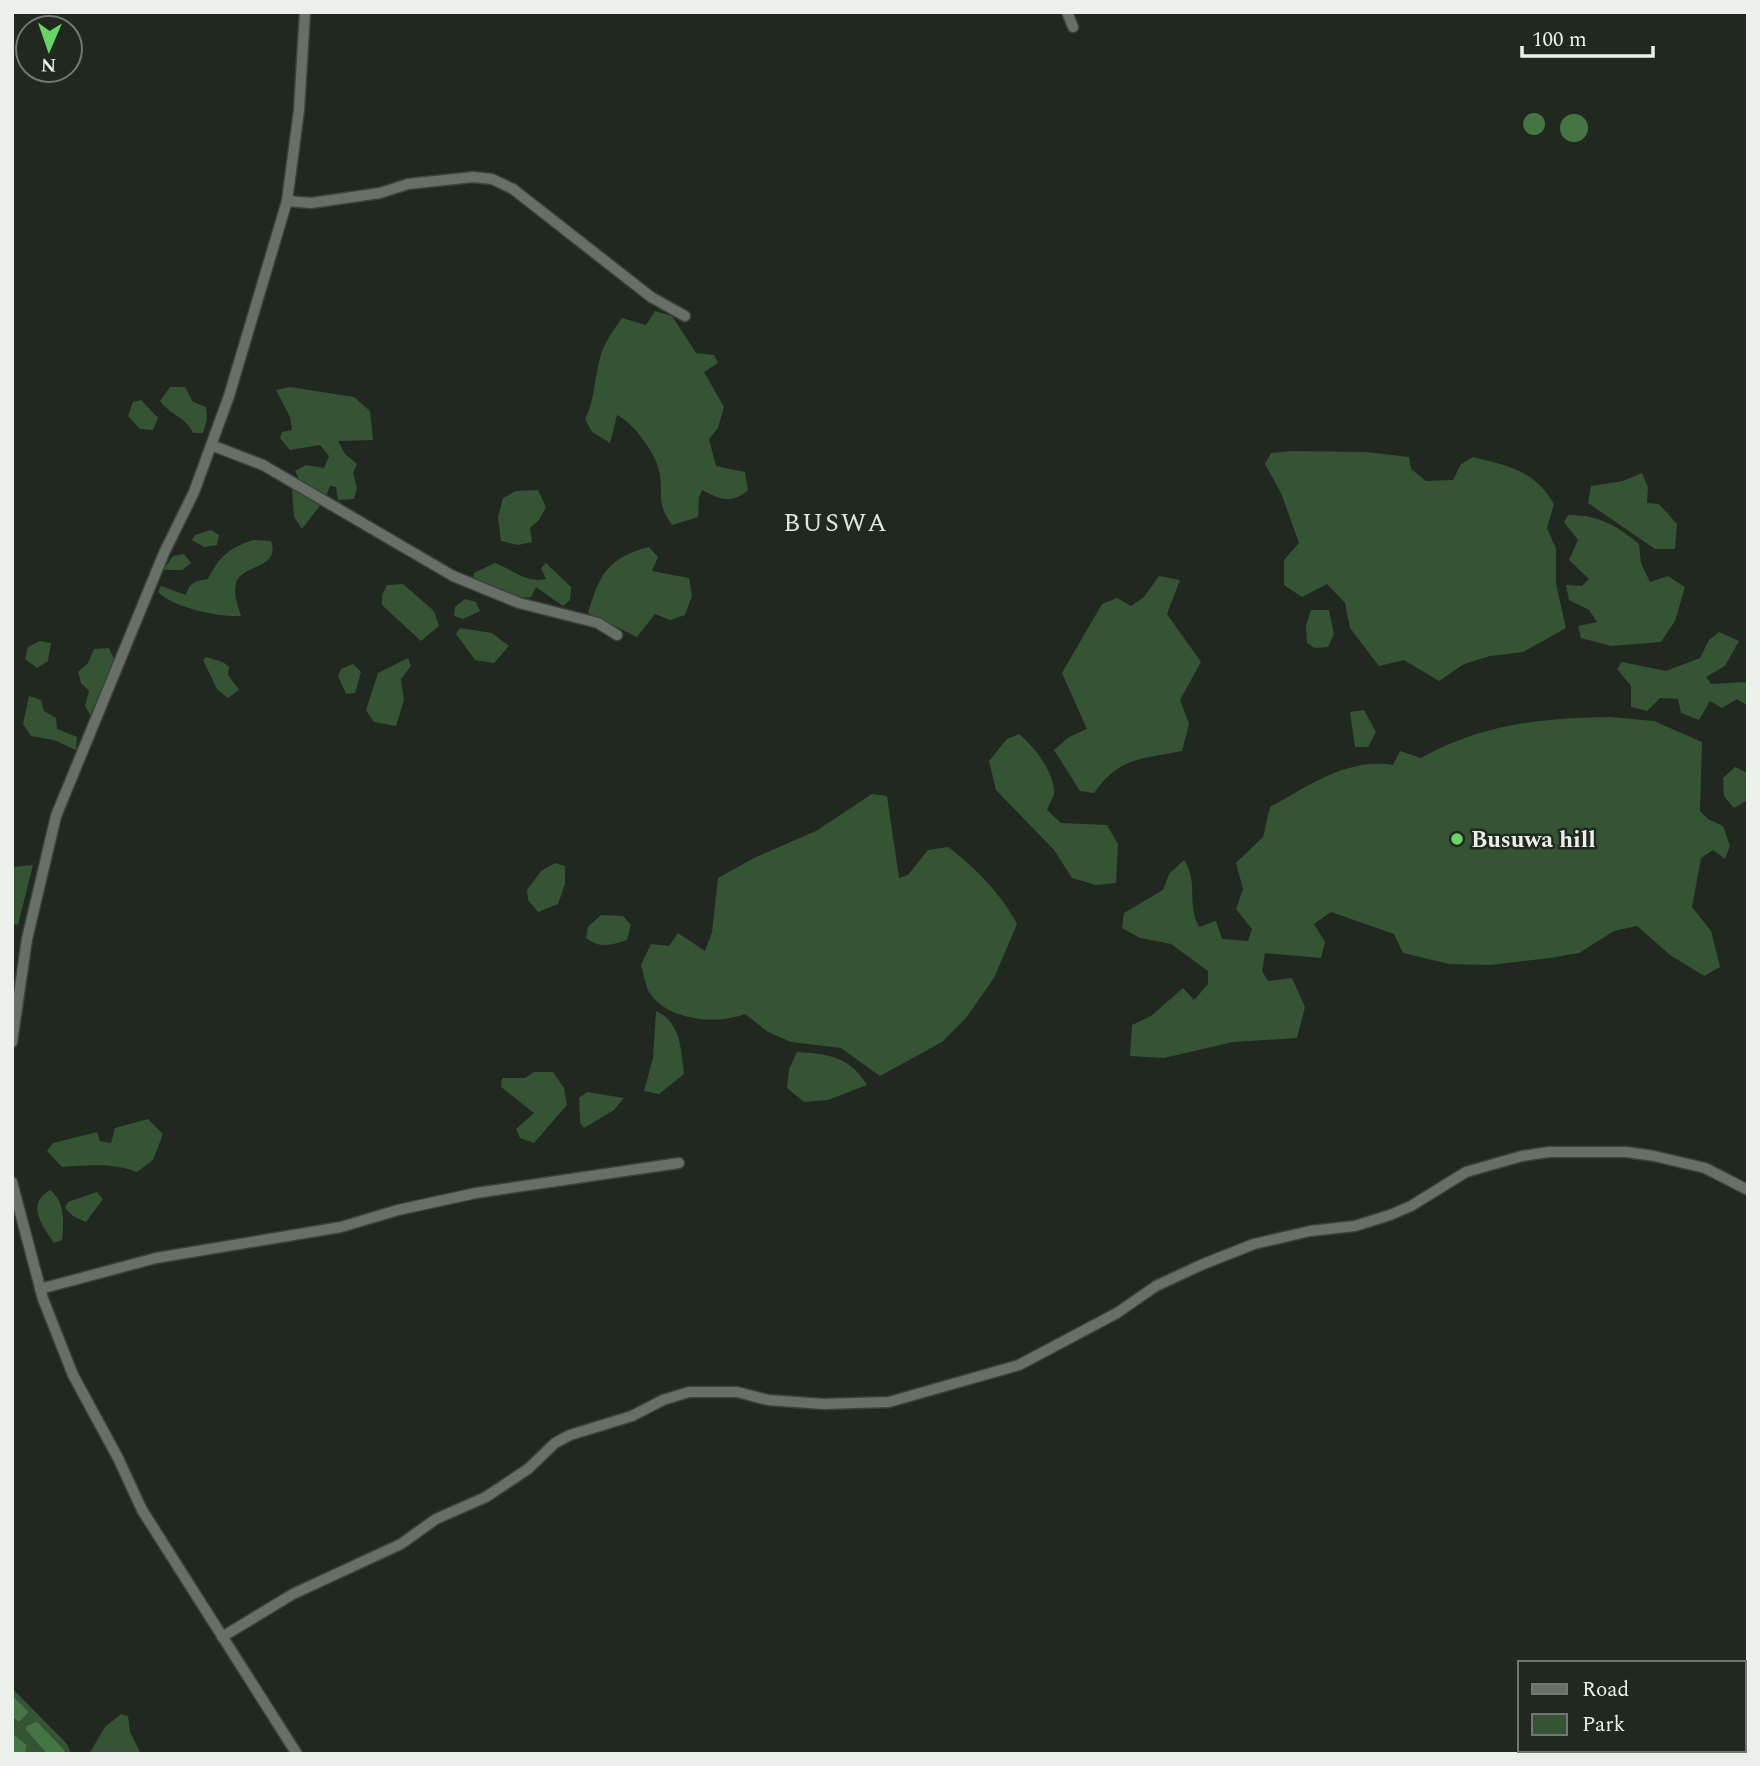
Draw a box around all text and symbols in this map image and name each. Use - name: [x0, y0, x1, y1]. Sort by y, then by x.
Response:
- north arrow: [14, 14, 84, 84]
- scale bar: [1522, 14, 1653, 58]
- text: 100 m: [1532, 24, 1587, 56]
- text: N: [40, 50, 57, 79]
- district label: BUSWA: [783, 503, 889, 543]
- place label: Busuwa hill: [1471, 823, 1596, 858]
- marker: Busuwa hill: [1449, 831, 1465, 847]
- legend: [1518, 1661, 1746, 1752]
- text: Road: [1582, 1674, 1629, 1706]
- text: Park: [1582, 1709, 1626, 1741]

